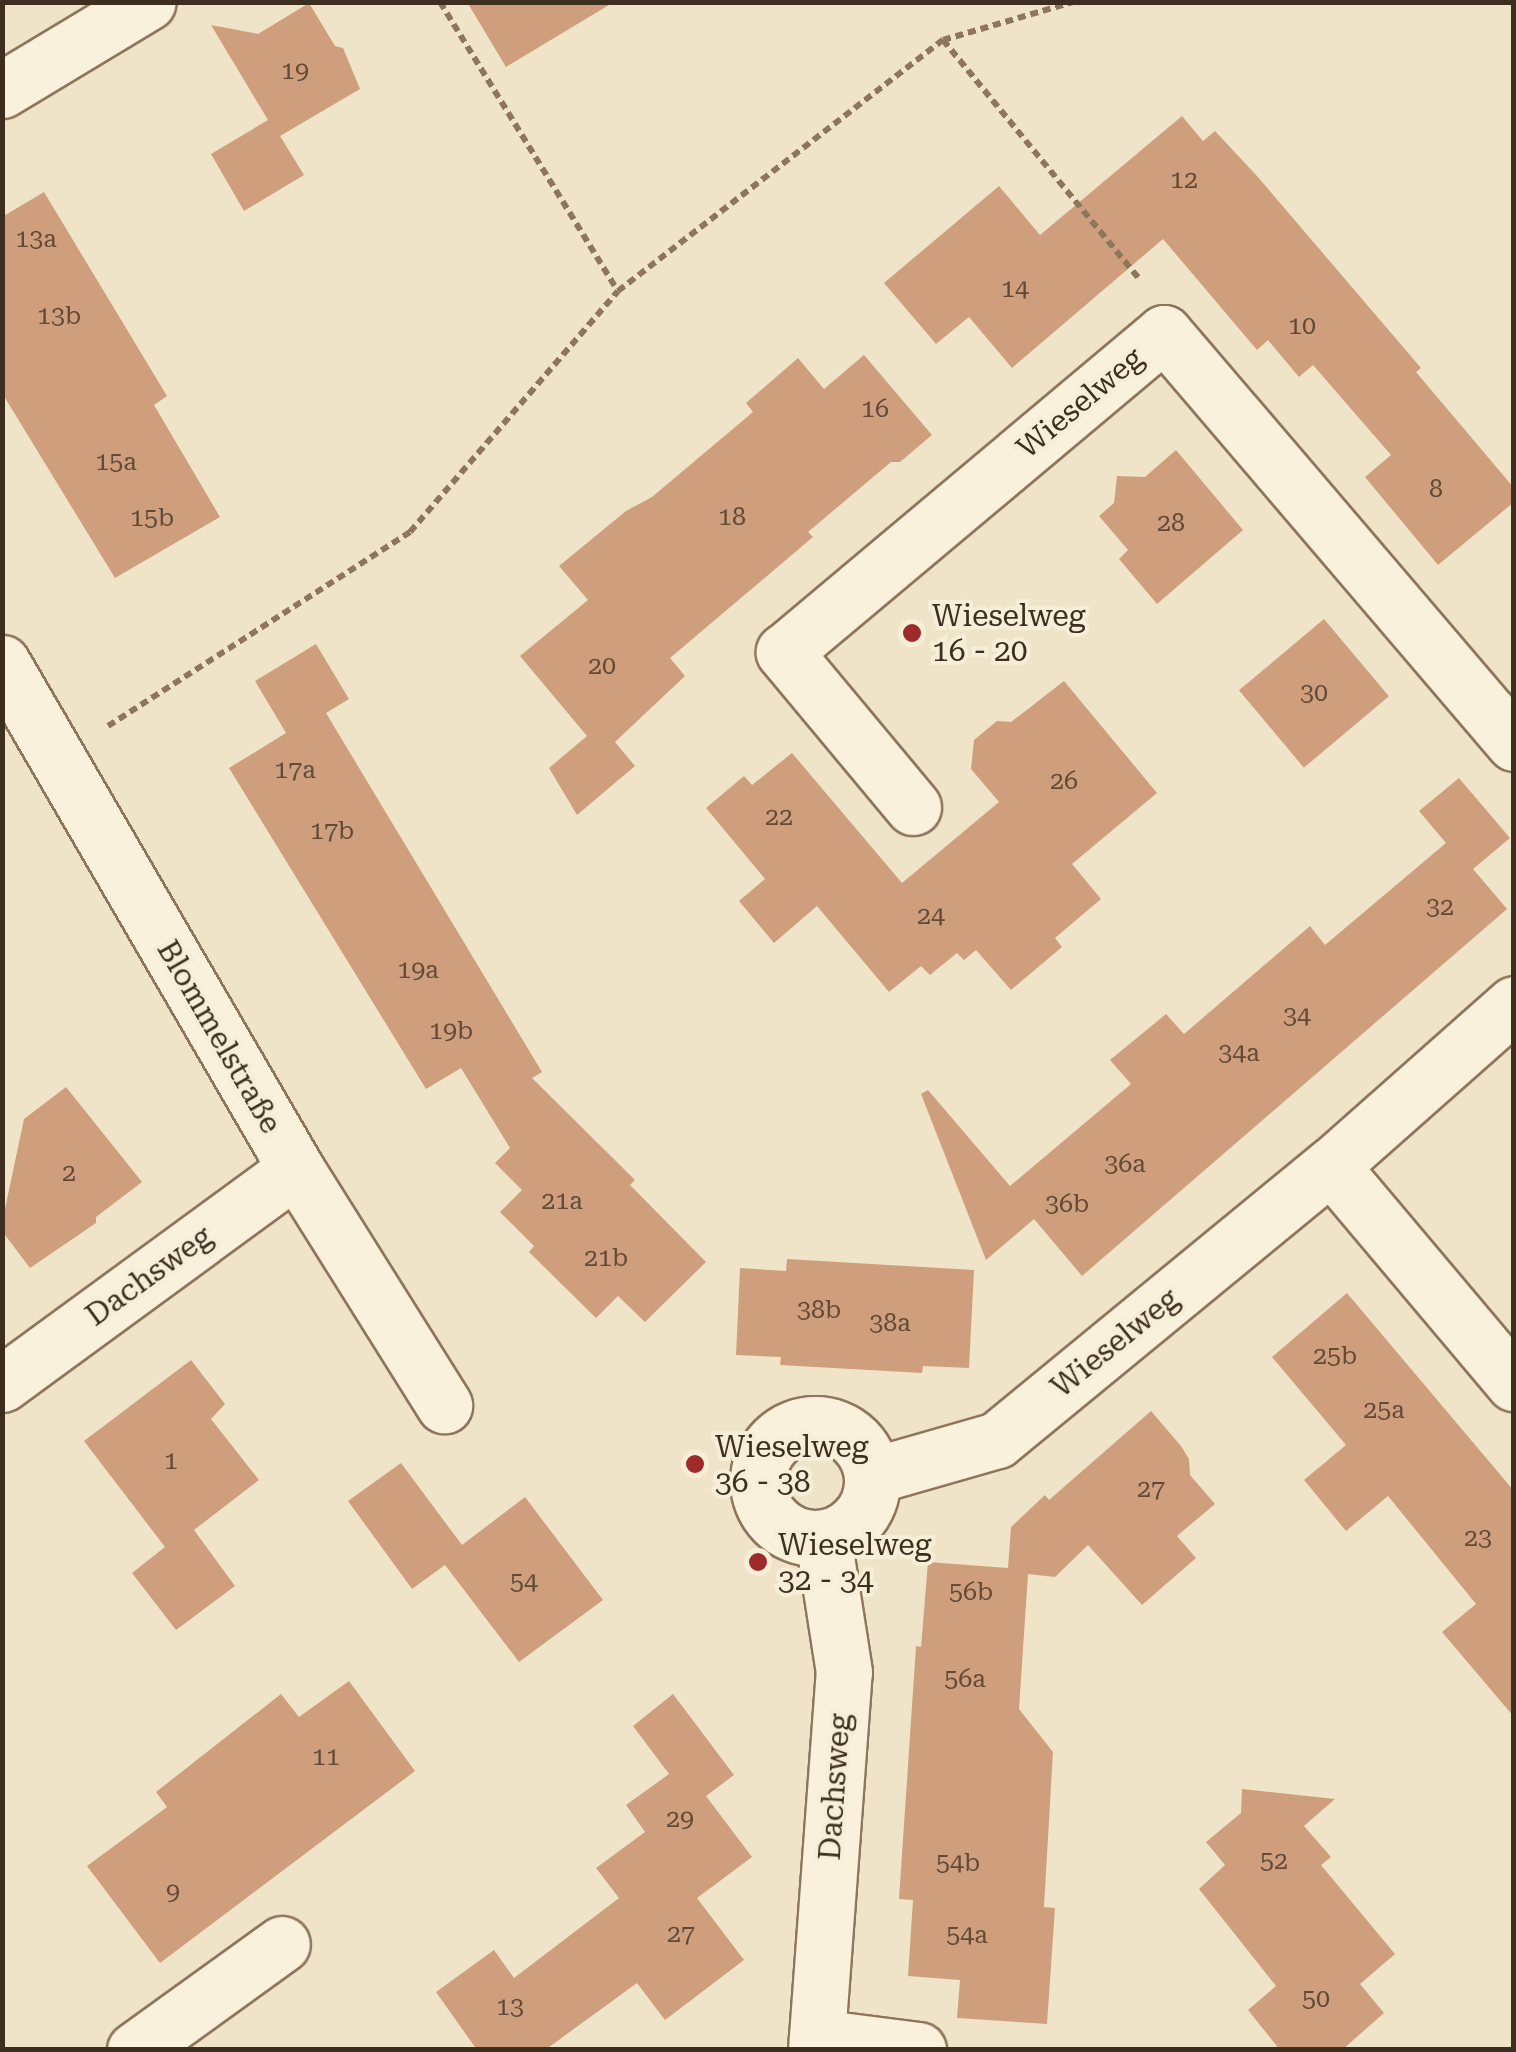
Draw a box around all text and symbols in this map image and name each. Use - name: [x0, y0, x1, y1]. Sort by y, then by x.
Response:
- house number: 19: [281, 56, 309, 86]
- house number: 12: [1170, 165, 1198, 195]
- house number: 13a: [15, 224, 57, 254]
- house number: 14: [1001, 274, 1029, 304]
- house number: 13b: [37, 301, 81, 331]
- house number: 10: [1288, 311, 1316, 341]
- street label: Wieselweg: [1010, 340, 1150, 466]
- house number: 16: [861, 394, 889, 424]
- house number: 15a: [95, 447, 137, 477]
- house number: 8: [1429, 474, 1443, 504]
- house number: 18: [718, 502, 746, 532]
- house number: 15b: [130, 503, 174, 533]
- house number: 28: [1157, 508, 1185, 538]
- place label: Wieselweg 16 - 20: [932, 598, 1086, 668]
- marker: Wieselweg 16 - 20: [901, 622, 923, 644]
- house number: 20: [588, 651, 616, 681]
- house number: 30: [1300, 678, 1328, 708]
- house number: 17a: [274, 755, 316, 785]
- house number: 26: [1050, 766, 1078, 796]
- house number: 22: [765, 802, 793, 832]
- house number: 17b: [310, 816, 354, 846]
- house number: 32: [1426, 892, 1454, 922]
- house number: 24: [917, 901, 945, 931]
- street label: Blommelstraße: [149, 934, 289, 1140]
- house number: 19a: [397, 955, 439, 985]
- house number: 34: [1283, 1001, 1311, 1031]
- house number: 19b: [429, 1016, 473, 1046]
- house number: 34a: [1218, 1038, 1260, 1068]
- house number: 36a: [1104, 1149, 1146, 1179]
- house number: 2: [62, 1158, 76, 1188]
- house number: 21a: [541, 1186, 583, 1216]
- house number: 36b: [1045, 1189, 1089, 1219]
- street label: Dachsweg: [79, 1218, 219, 1334]
- house number: 21b: [584, 1243, 628, 1273]
- street label: Wieselweg: [1044, 1281, 1186, 1405]
- house number: 38b: [797, 1295, 841, 1325]
- house number: 38a: [869, 1308, 911, 1338]
- house number: 25b: [1313, 1341, 1357, 1371]
- house number: 25a: [1363, 1395, 1405, 1425]
- place label: Wieselweg 36 - 38: [715, 1429, 869, 1500]
- house number: 1: [164, 1446, 178, 1476]
- marker: Wieselweg 36 - 38: [684, 1453, 706, 1475]
- house number: 27: [1137, 1474, 1165, 1504]
- house number: 23: [1464, 1523, 1492, 1553]
- place label: Wieselweg 32 - 34: [778, 1527, 932, 1598]
- marker: Wieselweg 32 - 34: [747, 1551, 769, 1573]
- house number: 54: [510, 1567, 538, 1597]
- house number: 56b: [949, 1577, 993, 1607]
- house number: 56a: [944, 1664, 986, 1694]
- street label: Dachsweg: [812, 1712, 858, 1862]
- house number: 11: [312, 1742, 340, 1772]
- house number: 29: [666, 1804, 694, 1834]
- house number: 52: [1260, 1846, 1288, 1876]
- house number: 54b: [936, 1848, 980, 1878]
- house number: 9: [166, 1877, 180, 1907]
- house number: 27: [667, 1919, 695, 1949]
- house number: 54a: [946, 1920, 988, 1950]
- house number: 50: [1302, 1984, 1330, 2014]
- house number: 13: [496, 1992, 524, 2022]

